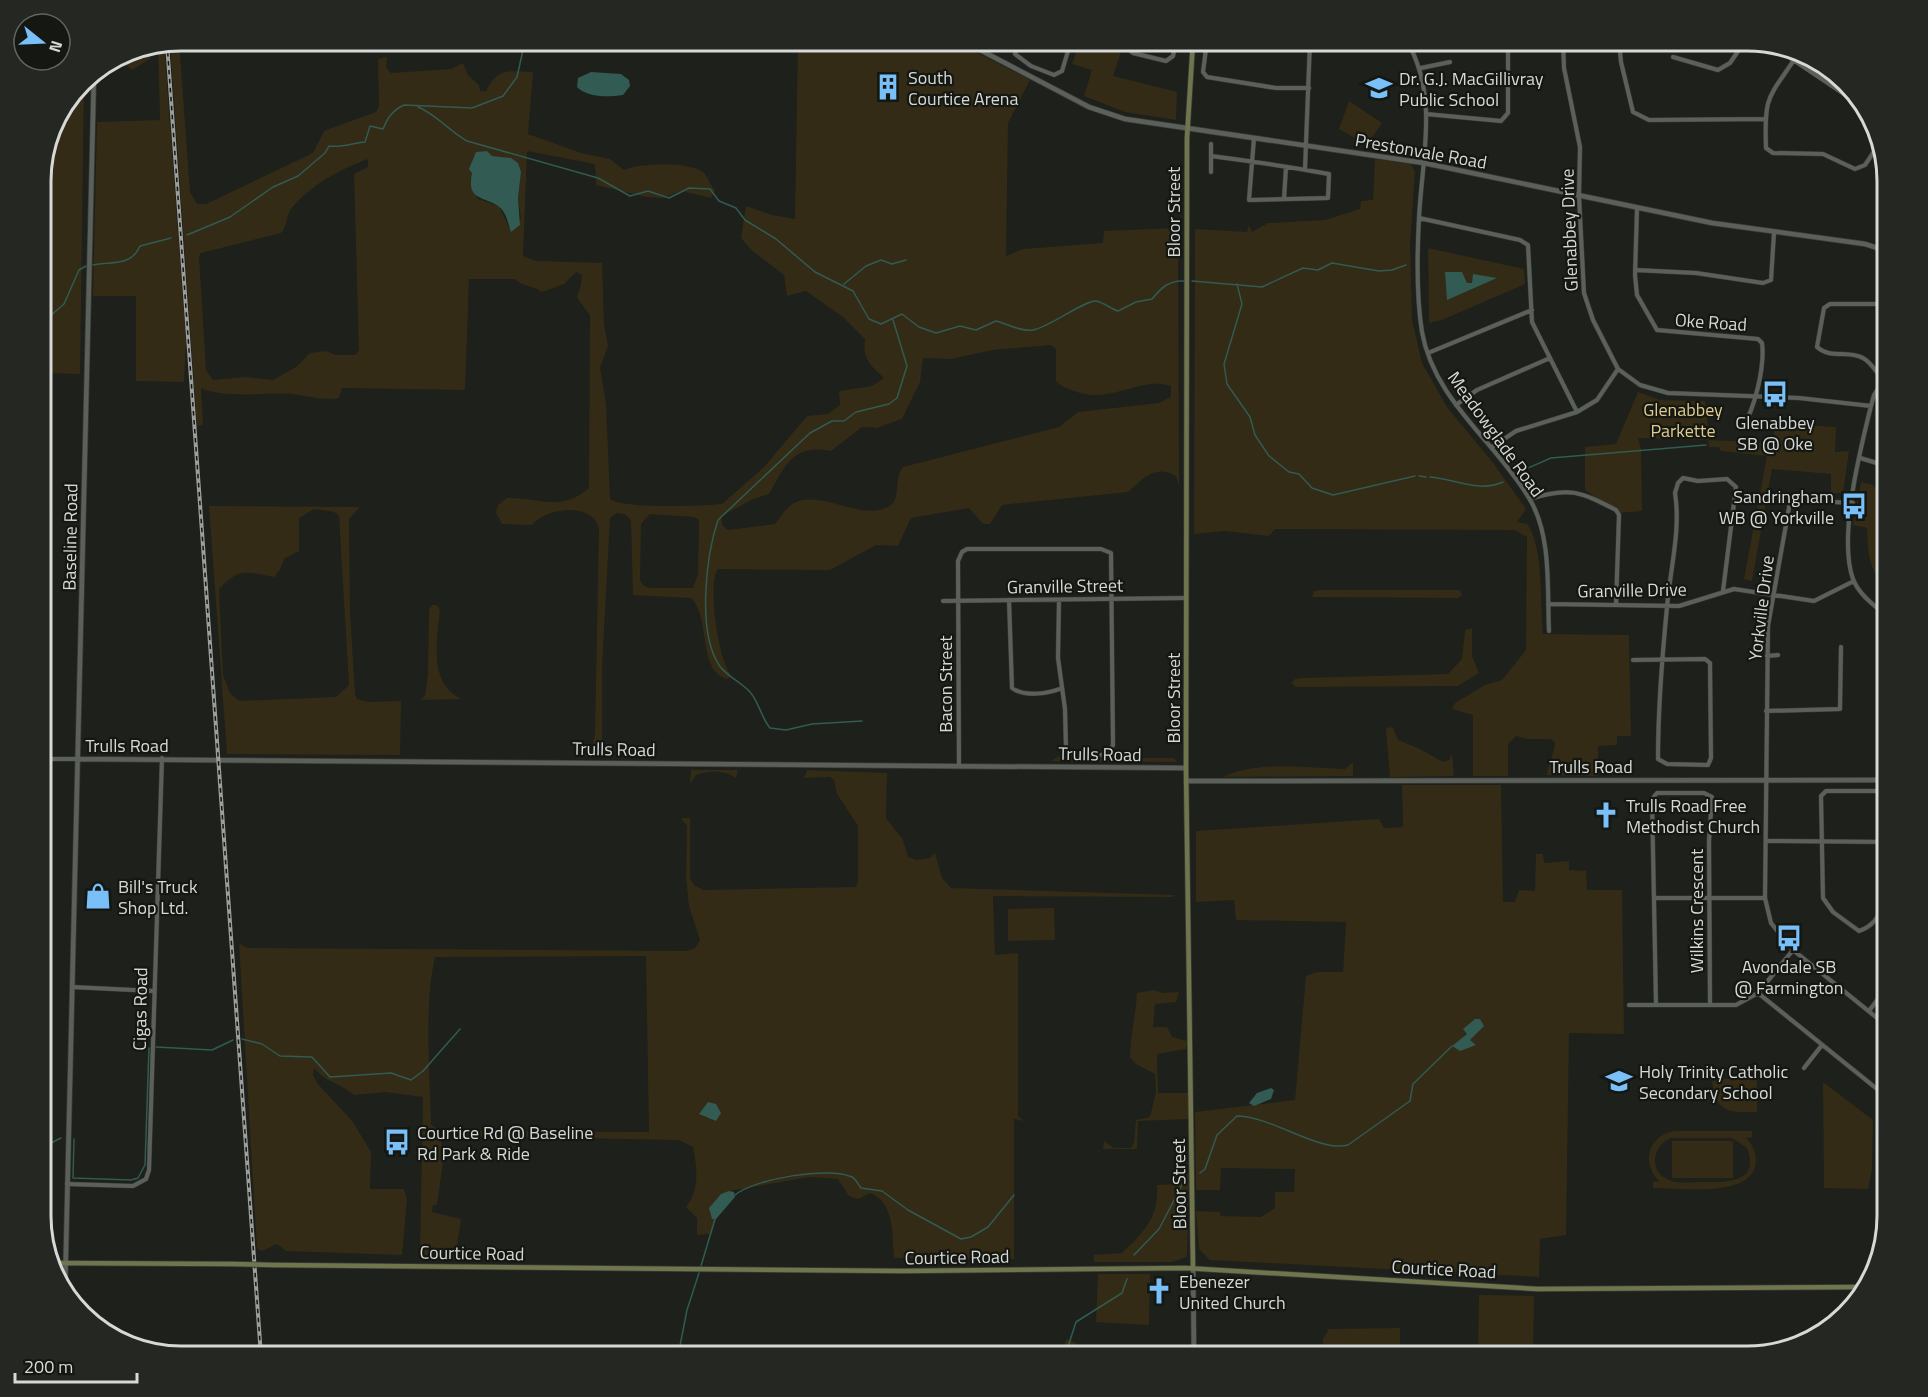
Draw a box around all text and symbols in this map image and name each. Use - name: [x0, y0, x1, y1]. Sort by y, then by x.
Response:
- north arrow: [12, 12, 72, 72]
- text: N: [43, 38, 69, 56]
- place label: South Courtice Arena: [908, 64, 1019, 112]
- place label: Dr. G.J. MacGillivray Public School: [1399, 65, 1544, 113]
- building icon: South Courtice Arena: [873, 72, 903, 102]
- school or university icon: Dr. G.J. MacGillivray Public School: [1364, 73, 1394, 103]
- street label: Prestonvale Road: [1353, 126, 1489, 176]
- street label: Bloor Street: [1160, 166, 1187, 257]
- street label: Glenabbey Drive: [1553, 168, 1585, 292]
- street label: Oke Road: [1674, 306, 1748, 338]
- street label: Meadowglade Road: [1441, 366, 1551, 502]
- bus stop icon: Glenabbey SB @ Oke: [1760, 379, 1790, 409]
- park label: Glenabbey Parkette: [1643, 396, 1723, 444]
- place label: Glenabbey SB @ Oke: [1735, 409, 1815, 457]
- street label: Baseline Road: [56, 483, 84, 591]
- place label: Sandringham WB @ Yorkville: [1719, 483, 1834, 531]
- bus stop icon: Sandringham WB @ Yorkville: [1839, 491, 1869, 521]
- street label: Yorkville Drive: [1741, 554, 1781, 662]
- street label: Granville Street: [1007, 571, 1124, 601]
- street label: Granville Drive: [1577, 576, 1687, 604]
- street label: Bacon Street: [932, 635, 959, 733]
- street label: Bloor Street: [1160, 652, 1187, 743]
- street label: Trulls Road: [85, 732, 169, 759]
- street label: Trulls Road: [572, 735, 656, 763]
- street label: Trulls Road: [1058, 740, 1142, 768]
- street label: Trulls Road: [1549, 753, 1633, 780]
- place label: Trulls Road Free Methodist Church: [1626, 792, 1760, 840]
- church icon: Trulls Road Free Methodist Church: [1591, 800, 1621, 830]
- street label: Wilkins Crescent: [1683, 848, 1710, 973]
- place label: Bill's Truck Shop Ltd.: [118, 873, 198, 921]
- shop icon: Bill's Truck Shop Ltd.: [83, 881, 113, 911]
- bus stop icon: Avondale SB @ Farmington: [1774, 923, 1804, 953]
- place label: Avondale SB @ Farmington: [1734, 953, 1844, 1001]
- street label: Cigas Road: [126, 967, 154, 1051]
- place label: Holy Trinity Catholic Secondary School: [1639, 1058, 1788, 1106]
- school or university icon: Holy Trinity Catholic Secondary School: [1604, 1066, 1634, 1096]
- place label: Courtice Rd @ Baseline Rd Park & Ride: [417, 1119, 593, 1167]
- bus stop icon: Courtice Rd @ Baseline Rd Park & Ride: [382, 1127, 412, 1157]
- street label: Bloor Street: [1165, 1138, 1193, 1230]
- street label: Courtice Road: [419, 1239, 525, 1267]
- street label: Courtice Road: [904, 1243, 1010, 1271]
- street label: Courtice Road: [1391, 1253, 1497, 1285]
- place label: Ebenezer United Church: [1179, 1268, 1286, 1316]
- church icon: Ebenezer United Church: [1144, 1276, 1174, 1306]
- scale bar: [15, 1346, 136, 1384]
- text: 200 m: [24, 1353, 73, 1380]

